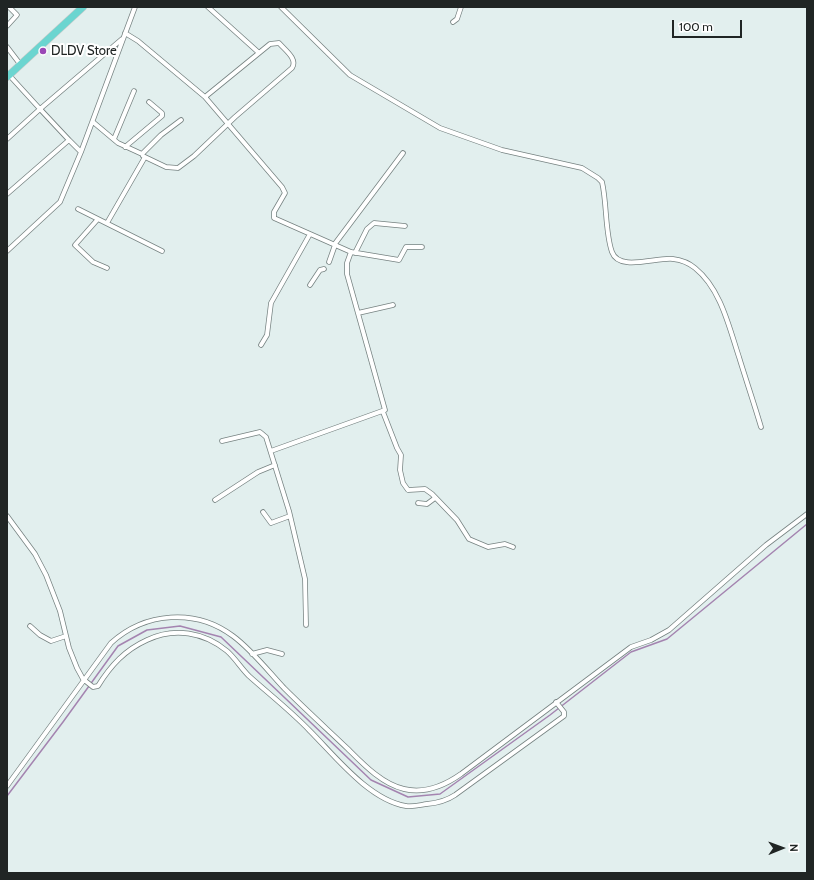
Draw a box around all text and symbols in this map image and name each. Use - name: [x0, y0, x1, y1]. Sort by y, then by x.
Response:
- scale bar: [674, 12, 744, 38]
- text: 100 m: [679, 19, 713, 34]
- place label: DLDV Store: [51, 43, 117, 59]
- marker: DLDV Store: [38, 46, 48, 56]
- north arrow: [762, 828, 802, 868]
- text: N: [787, 844, 801, 852]

